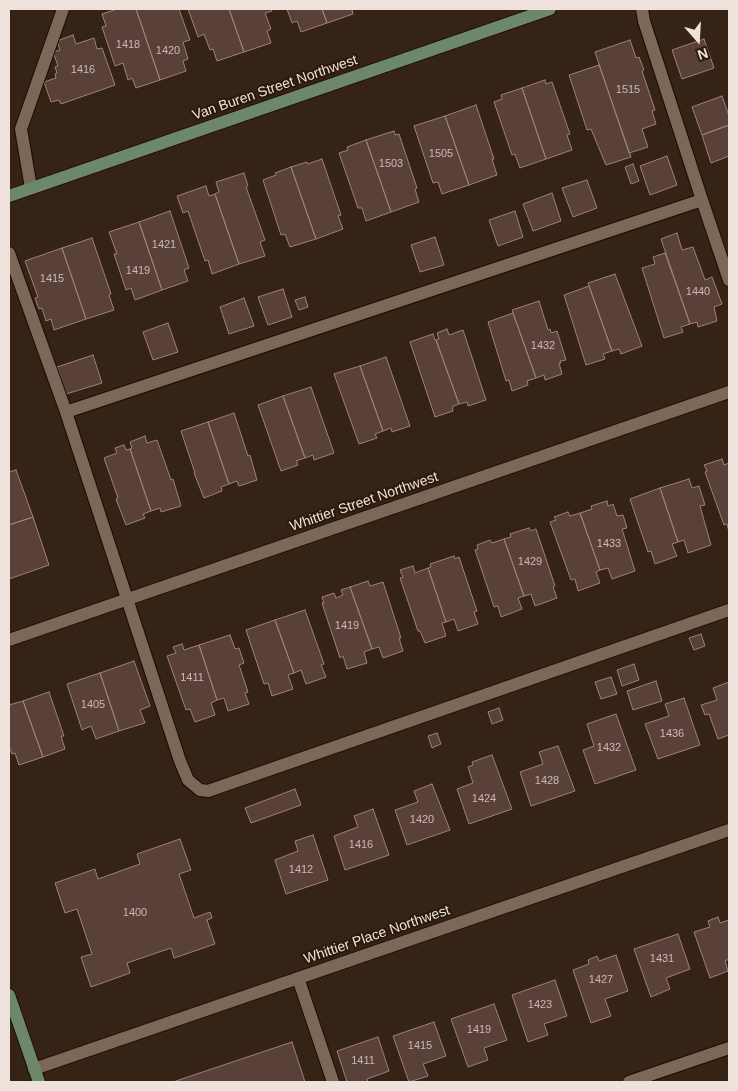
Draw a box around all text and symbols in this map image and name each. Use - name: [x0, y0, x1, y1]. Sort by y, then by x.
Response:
- north arrow: [673, 15, 723, 65]
- house number: 1418: [116, 38, 140, 52]
- house number: 1420: [156, 44, 180, 58]
- text: N: [695, 45, 710, 63]
- street label: Van Buren Street Northwest: [190, 52, 360, 124]
- house number: 1416: [71, 63, 95, 77]
- house number: 1515: [616, 83, 640, 97]
- house number: 1505: [429, 147, 453, 161]
- house number: 1503: [379, 157, 403, 171]
- house number: 1421: [152, 238, 176, 252]
- house number: 1419: [126, 264, 150, 278]
- house number: 1415: [40, 272, 64, 286]
- house number: 1440: [686, 285, 710, 299]
- house number: 1432: [531, 339, 555, 353]
- street label: Whittier Street Northwest: [288, 469, 440, 535]
- house number: 1433: [597, 537, 621, 551]
- house number: 1429: [518, 555, 542, 569]
- house number: 1419: [335, 619, 359, 633]
- house number: 1411: [180, 671, 204, 685]
- house number: 1405: [81, 698, 105, 712]
- house number: 1436: [660, 727, 684, 741]
- house number: 1432: [597, 741, 621, 755]
- house number: 1428: [535, 774, 559, 788]
- house number: 1424: [472, 792, 496, 806]
- house number: 1420: [410, 813, 434, 827]
- house number: 1416: [349, 838, 373, 852]
- house number: 1412: [289, 863, 313, 877]
- street label: Whittier Place Northwest: [302, 902, 452, 968]
- house number: 1400: [123, 906, 147, 920]
- house number: 1431: [650, 952, 674, 966]
- house number: 1427: [589, 973, 613, 987]
- house number: 1423: [528, 998, 552, 1012]
- house number: 1419: [467, 1023, 491, 1037]
- house number: 1415: [408, 1039, 432, 1053]
- house number: 1411: [351, 1054, 375, 1068]

